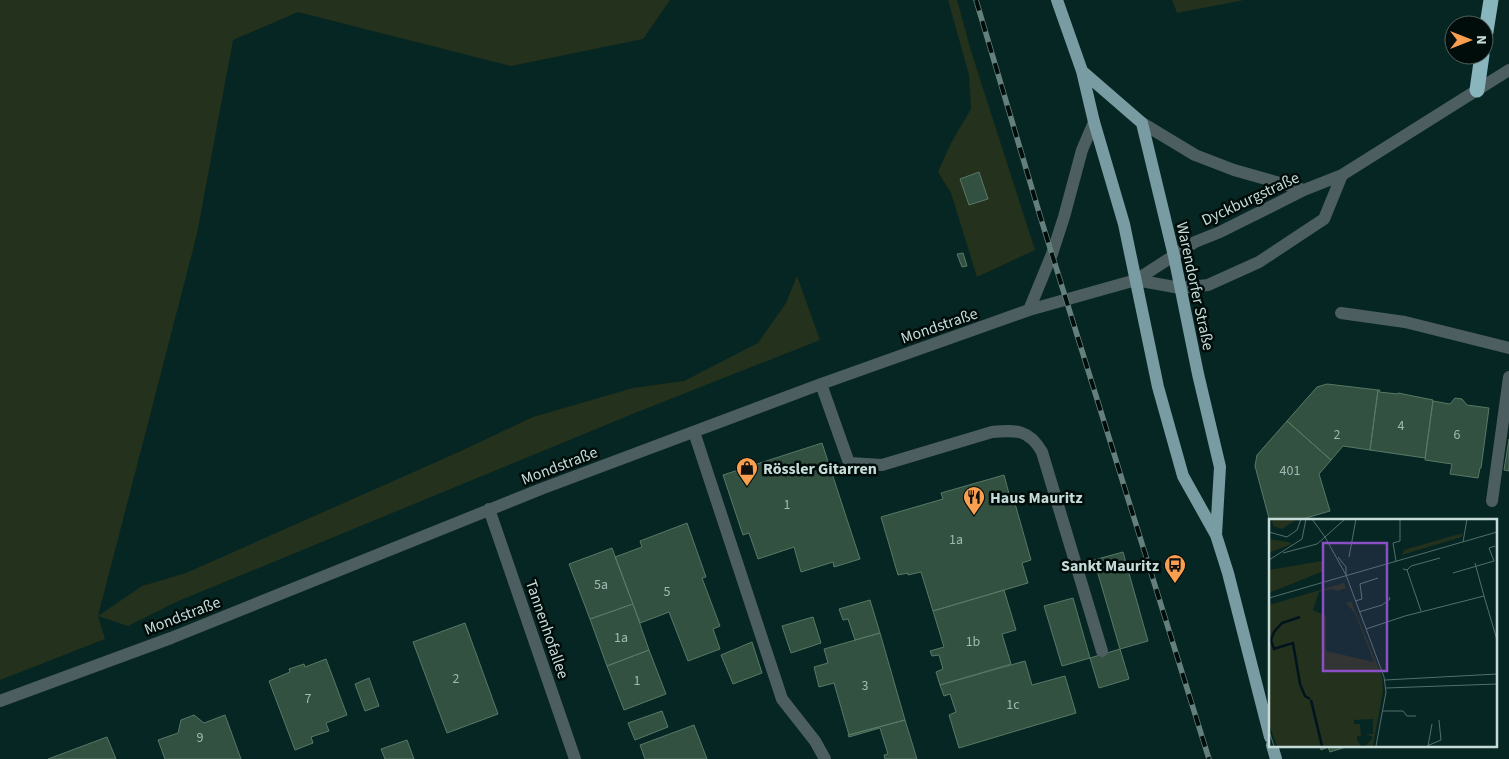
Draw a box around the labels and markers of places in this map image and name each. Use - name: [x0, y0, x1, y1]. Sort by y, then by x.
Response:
- shop icon: Rössler Gitarren: [735, 456, 759, 487]
- place label: Rössler Gitarren: [763, 458, 877, 480]
- restaurant icon: Haus Mauritz: [962, 485, 986, 516]
- place label: Haus Mauritz: [990, 487, 1083, 509]
- bus stop icon: Sankt Mauritz: [1163, 553, 1187, 584]
- place label: Sankt Mauritz: [1061, 555, 1159, 577]

